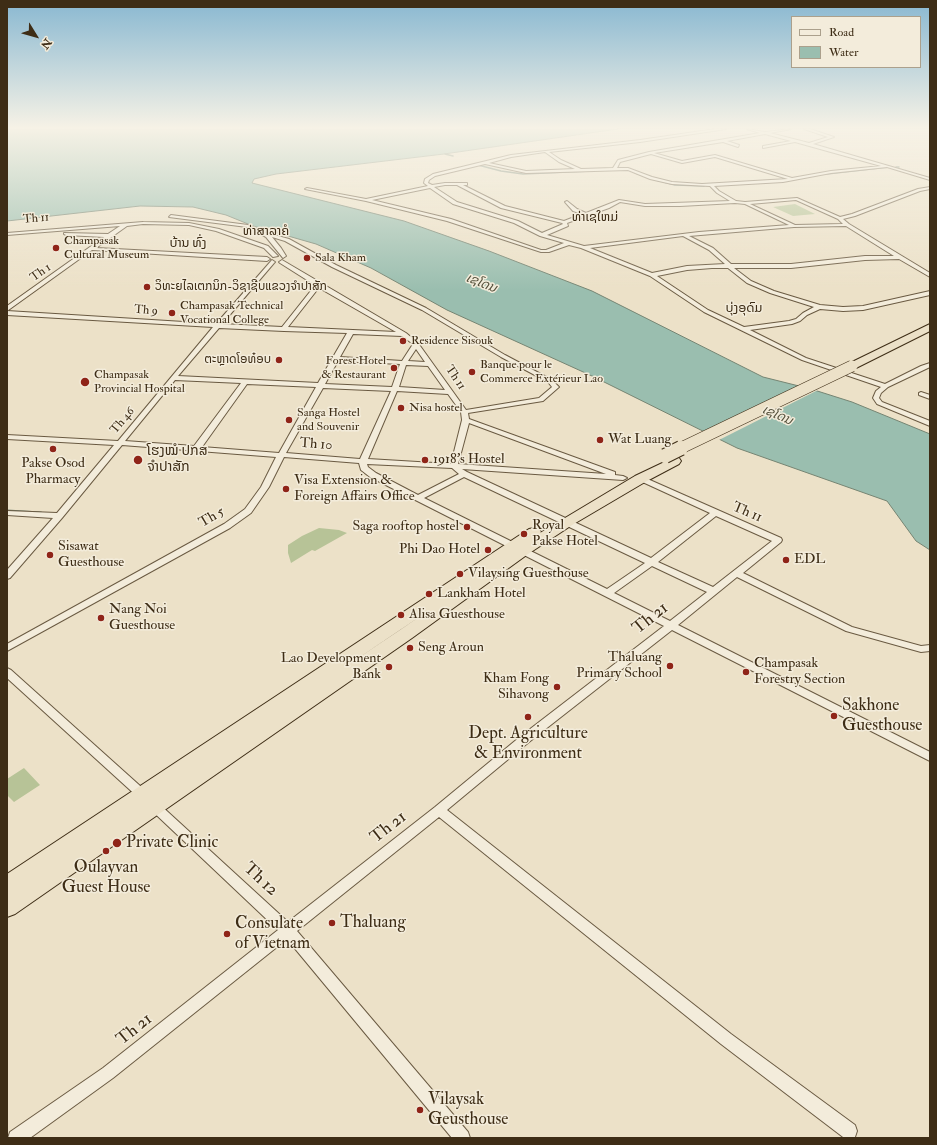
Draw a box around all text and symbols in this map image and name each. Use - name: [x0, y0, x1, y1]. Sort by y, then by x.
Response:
- north arrow: [16, 16, 56, 56]
- legend: [791, 16, 921, 68]
- text: Road: [829, 25, 854, 40]
- text: N: [38, 36, 54, 51]
- text: Water: [829, 45, 858, 60]
- district label: ທ່າເຊໃຫມ່: [572, 210, 618, 226]
- street label: Th 11: [22, 211, 50, 227]
- district label: ທ່າສາລາຄໍ: [243, 224, 289, 240]
- place label: Champasak Cultural Museum: [64, 234, 149, 262]
- district label: ບ້ານ ທົ່ງ: [169, 236, 207, 252]
- marker: Champasak Cultural Museum: [51, 243, 61, 253]
- place label: Sala Kham: [315, 251, 366, 265]
- marker: Sala Kham: [302, 253, 312, 263]
- street label: Th 1: [28, 261, 54, 285]
- water label: ເຊໂດນ: [463, 271, 499, 297]
- place label: ວິທະຍໄລເຕກນິກ-ວິຊາຊີບແຂວງຈໍາປາສັກ: [155, 280, 327, 294]
- marker: ວິທະຍໄລເຕກນິກ-ວິຊາຊີບແຂວງຈໍາປາສັກ: [142, 282, 152, 292]
- place label: Champasak Technical Vocational College: [180, 299, 283, 327]
- district label: ບຸ່ງອຸດົມ: [725, 301, 763, 317]
- street label: Th 9: [134, 303, 158, 319]
- marker: Champasak Technical Vocational College: [167, 308, 177, 318]
- place label: Residence Sisouk: [411, 334, 493, 348]
- marker: Residence Sisouk: [398, 336, 408, 346]
- place label: ຕະຫຼາດໂອທ໋ອບ: [204, 353, 271, 367]
- place label: Forest Hotel & Restaurant: [321, 354, 386, 382]
- marker: ຕະຫຼາດໂອທ໋ອບ: [274, 355, 284, 365]
- place label: Banque pour le Commerce Extérieur Lao: [480, 358, 603, 386]
- marker: Forest Hotel & Restaurant: [389, 363, 399, 373]
- street label: Th 11: [442, 363, 468, 393]
- marker: Banque pour le Commerce Extérieur Lao: [467, 367, 477, 377]
- place label: Champasak Provincial Hospital: [94, 368, 185, 396]
- marker: Champasak Provincial Hospital: [79, 376, 91, 388]
- place label: Nisa hostel: [409, 401, 463, 415]
- water label: ເຊໂດນ: [759, 402, 795, 430]
- marker: Nisa hostel: [396, 403, 406, 413]
- street label: Th 46: [108, 405, 138, 437]
- place label: Sanga Hostel and Souvenir: [297, 406, 360, 434]
- marker: Sanga Hostel and Souvenir: [284, 415, 294, 425]
- place label: Wat Luang: [608, 432, 672, 448]
- street label: Th 10: [299, 435, 333, 455]
- marker: Wat Luang: [595, 435, 605, 445]
- marker: Pakse Osod Pharmacy: [48, 444, 58, 454]
- place label: ໂຮງໝໍ ປກສ ຈຳປາສັກ: [147, 444, 208, 476]
- place label: 1918’s Hostel: [433, 452, 505, 468]
- marker: ໂຮງໝໍ ປກສ ຈຳປາສັກ: [132, 454, 144, 466]
- marker: 1918’s Hostel: [420, 455, 430, 465]
- place label: Pakse Osod Pharmacy: [21, 456, 85, 488]
- place label: Visa Extension & Foreign Affairs Office: [294, 473, 414, 506]
- marker: Visa Extension & Foreign Affairs Office: [281, 484, 291, 494]
- street label: Th 11: [730, 499, 764, 527]
- street label: Th 5: [196, 504, 228, 532]
- place label: Royal Pakse Hotel: [532, 518, 598, 550]
- place label: Saga rooftop hostel: [353, 519, 459, 535]
- marker: Saga rooftop hostel: [462, 522, 472, 532]
- marker: Royal Pakse Hotel: [519, 529, 529, 539]
- place label: Sisawat Guesthouse: [58, 539, 124, 572]
- place label: Phi Dao Hotel: [399, 542, 480, 558]
- marker: Phi Dao Hotel: [483, 545, 493, 555]
- marker: Sisawat Guesthouse: [45, 550, 55, 560]
- place label: EDL: [794, 552, 826, 568]
- marker: EDL: [781, 555, 791, 565]
- place label: Vilaysing Guesthouse: [468, 566, 589, 582]
- marker: Vilaysing Guesthouse: [455, 569, 465, 579]
- place label: Lankham Hotel: [437, 586, 526, 602]
- marker: Lankham Hotel: [424, 589, 434, 599]
- street label: Th 21: [629, 599, 673, 639]
- place label: Nang Noi Guesthouse: [109, 602, 175, 634]
- place label: Alisa Guesthouse: [409, 607, 505, 623]
- marker: Alisa Guesthouse: [396, 610, 406, 620]
- marker: Nang Noi Guesthouse: [96, 613, 106, 623]
- place label: Seng Aroun: [418, 640, 484, 656]
- marker: Seng Aroun: [405, 643, 415, 653]
- place label: Thaluang Primary School: [576, 650, 662, 682]
- place label: Lao Development Bank: [281, 651, 381, 684]
- place label: Champasak Forestry Section: [754, 656, 845, 688]
- marker: Thaluang Primary School: [665, 661, 675, 671]
- marker: Lao Development Bank: [384, 662, 394, 672]
- marker: Champasak Forestry Section: [741, 667, 751, 677]
- place label: Kham Fong Sihavong: [483, 671, 549, 704]
- marker: Kham Fong Sihavong: [552, 682, 562, 692]
- place label: Sakhone Guesthouse: [842, 696, 922, 736]
- marker: Sakhone Guesthouse: [829, 711, 839, 721]
- marker: Dept. Agriculture & Environment: [523, 712, 533, 722]
- place label: Dept. Agriculture & Environment: [468, 724, 588, 764]
- street label: Th 21: [367, 808, 411, 848]
- place label: Private Clinic: [126, 833, 218, 853]
- marker: Private Clinic: [111, 837, 123, 849]
- marker: Oulayvan Guest House: [101, 846, 111, 856]
- place label: Oulayvan Guest House: [62, 858, 150, 898]
- street label: Th 12: [238, 859, 282, 901]
- place label: Thaluang: [340, 913, 406, 933]
- place label: Consulate of Vietnam: [235, 914, 310, 954]
- marker: Thaluang: [327, 918, 337, 928]
- marker: Consulate of Vietnam: [222, 929, 232, 939]
- street label: Th 21: [113, 1010, 157, 1050]
- place label: Vilaysak Geusthouse: [428, 1090, 508, 1130]
- marker: Vilaysak Geusthouse: [415, 1105, 425, 1115]

